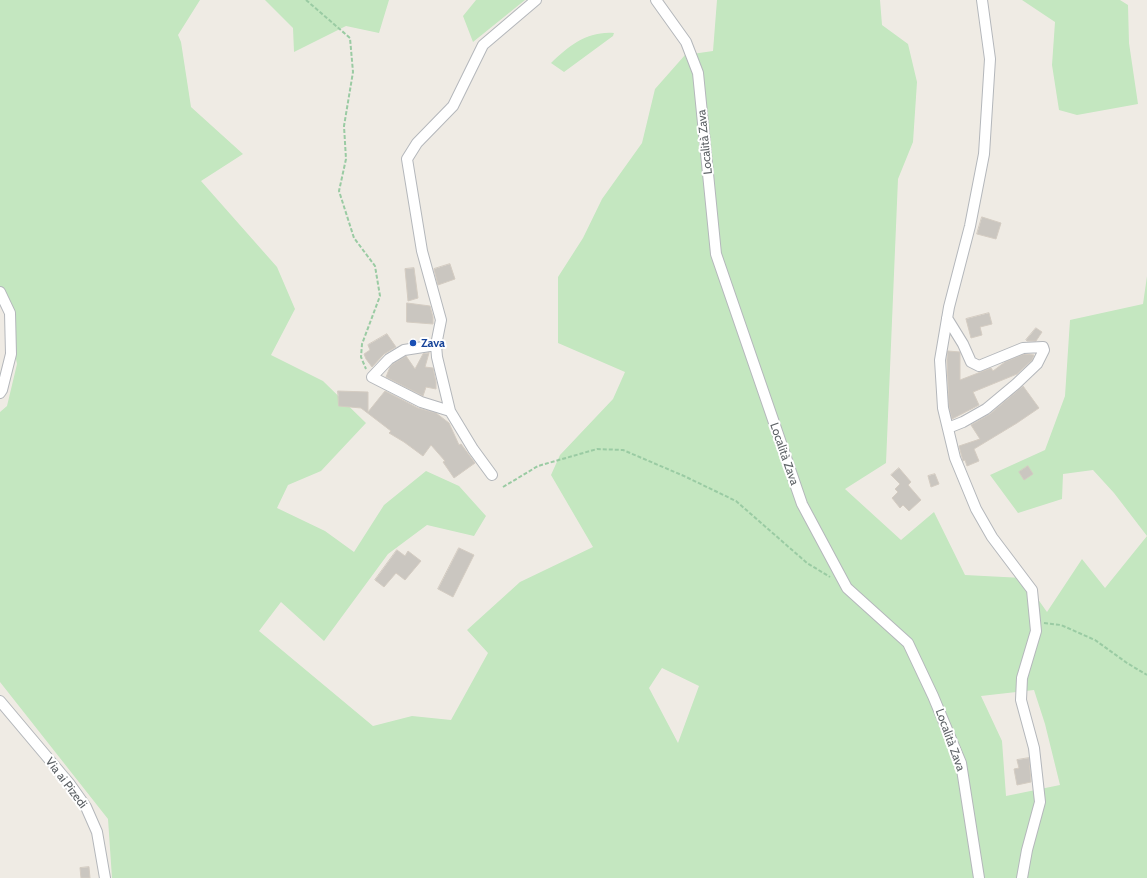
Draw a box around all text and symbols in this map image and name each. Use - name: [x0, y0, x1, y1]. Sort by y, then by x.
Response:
- street label: Località Zava: [694, 109, 716, 175]
- place label: Zava: [421, 336, 445, 350]
- marker: Zava: [408, 338, 418, 348]
- street label: Località Zava: [767, 421, 801, 487]
- street label: Località Zava: [932, 707, 968, 773]
- street label: Via ai Pizedi: [42, 755, 90, 811]

